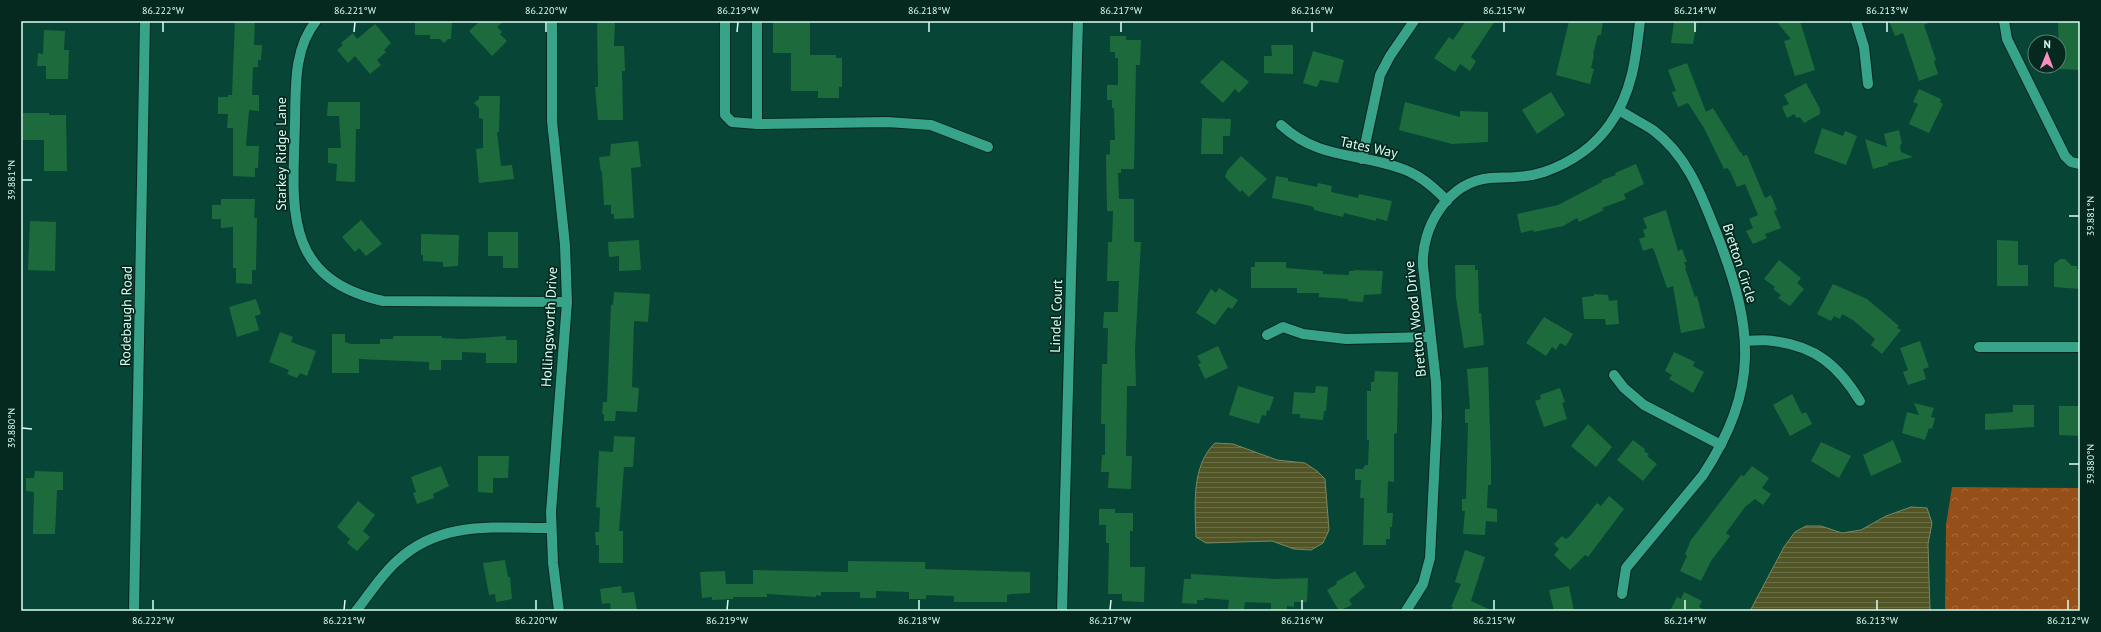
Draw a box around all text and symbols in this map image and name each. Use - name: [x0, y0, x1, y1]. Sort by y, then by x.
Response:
- text: 86.222°W: [142, 4, 185, 17]
- text: 86.221°W: [334, 4, 377, 17]
- text: 86.220°W: [525, 4, 568, 17]
- text: 86.219°W: [717, 4, 760, 17]
- text: 86.218°W: [908, 4, 951, 17]
- text: 86.217°W: [1100, 4, 1143, 17]
- text: 86.216°W: [1291, 4, 1334, 17]
- text: 86.215°W: [1483, 4, 1526, 17]
- text: 86.214°W: [1674, 4, 1717, 17]
- text: 86.213°W: [1866, 4, 1909, 17]
- north arrow: [2027, 34, 2067, 74]
- text: N: [2043, 37, 2051, 51]
- street label: Starkey Ridge Lane: [272, 97, 290, 211]
- street label: Tates Way: [1338, 132, 1400, 162]
- text: 39.881°N: [5, 160, 18, 200]
- text: 39.881°N: [2084, 196, 2097, 236]
- street label: Bretton Circle: [1719, 221, 1761, 305]
- street label: Bretton Wood Drive: [1400, 260, 1430, 378]
- street label: Rodebaugh Road: [116, 266, 136, 366]
- street label: Hollingsworth Drive: [537, 266, 561, 388]
- street label: Lindel Court: [1046, 279, 1066, 353]
- text: 39.880°N: [5, 408, 18, 448]
- text: 39.880°N: [2084, 444, 2097, 484]
- text: 86.222°W: [132, 614, 175, 627]
- text: 86.221°W: [323, 614, 366, 627]
- text: 86.220°W: [515, 614, 558, 627]
- text: 86.219°W: [706, 614, 749, 627]
- text: 86.218°W: [898, 614, 941, 627]
- text: 86.217°W: [1089, 614, 1132, 627]
- text: 86.216°W: [1281, 614, 1324, 627]
- text: 86.215°W: [1473, 614, 1516, 627]
- text: 86.214°W: [1664, 614, 1707, 627]
- text: 86.213°W: [1856, 614, 1899, 627]
- text: 86.212°W: [2047, 614, 2090, 627]

